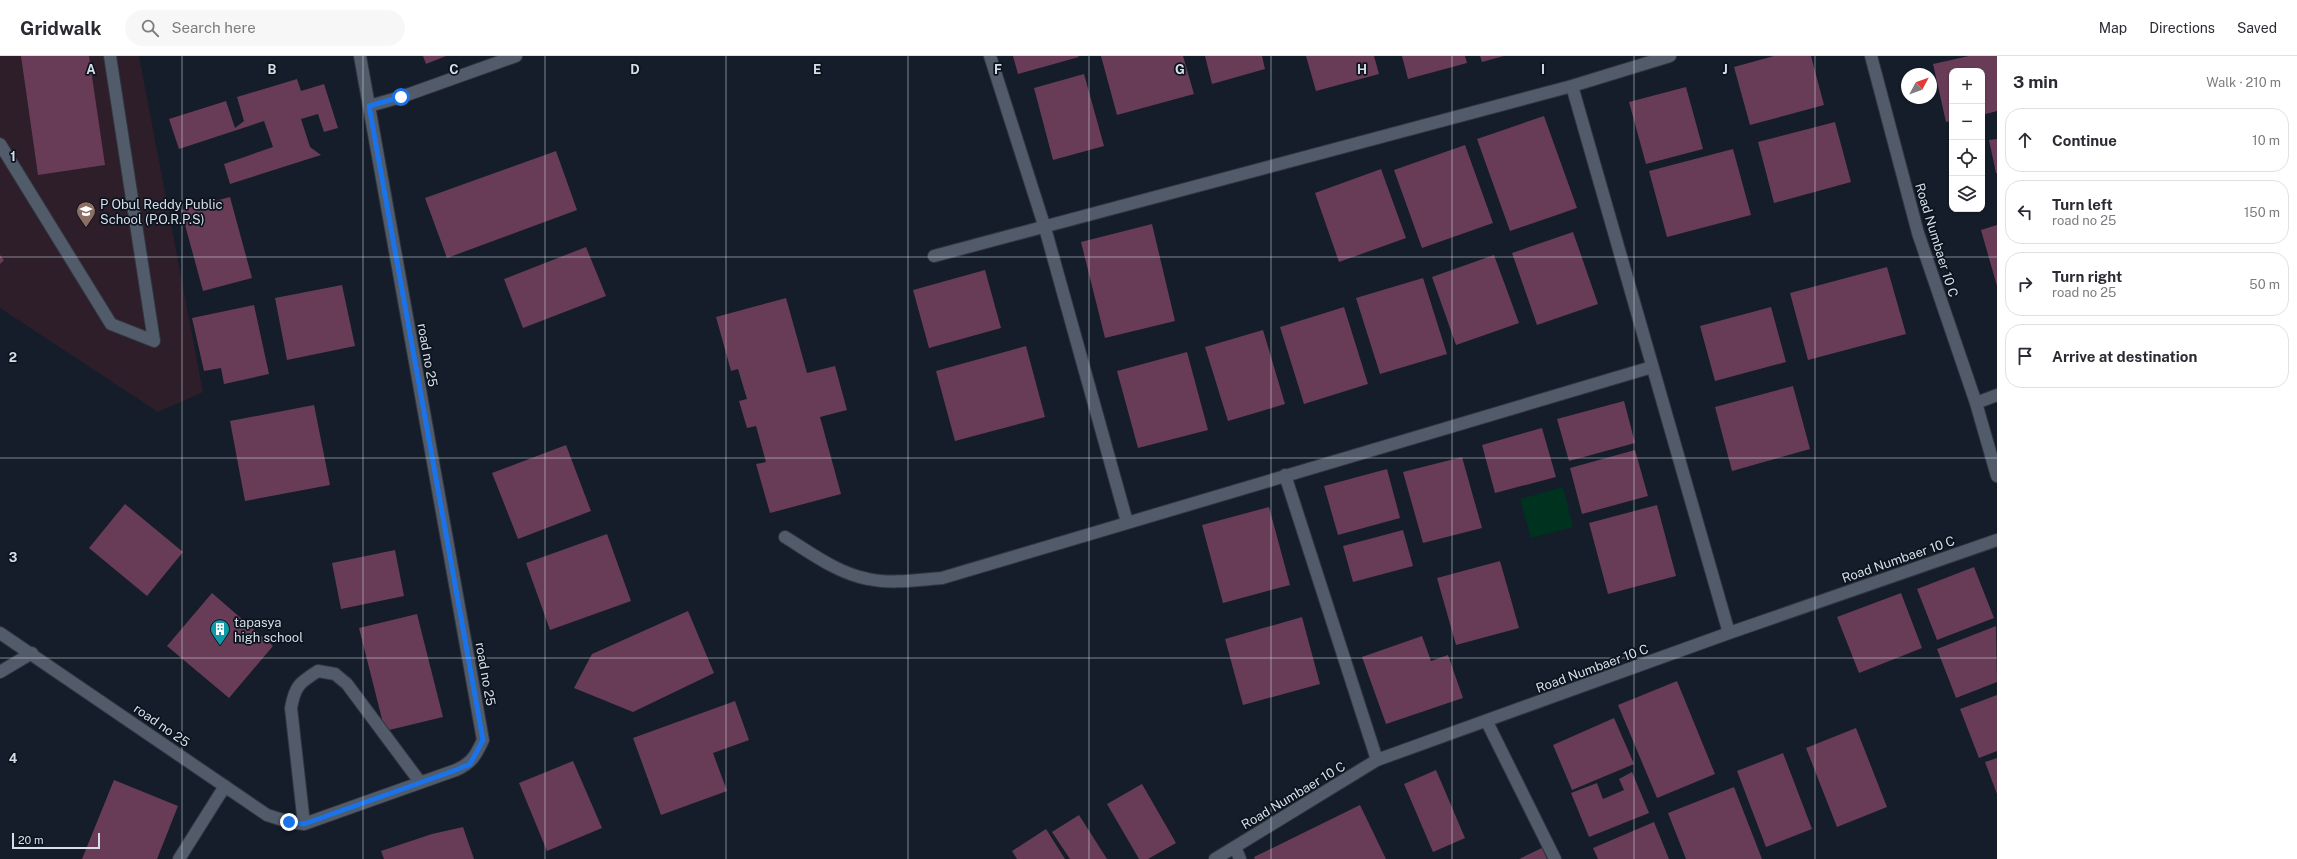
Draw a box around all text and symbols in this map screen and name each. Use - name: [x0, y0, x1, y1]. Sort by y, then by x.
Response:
- search box: [125, 10, 405, 46]
- text: Gridwalk: [20, 17, 101, 39]
- icon: search: [139, 17, 161, 39]
- text: Search here: [171, 19, 256, 36]
- text: Map: [2099, 20, 2127, 36]
- text: Directions: [2149, 20, 2215, 36]
- text: Saved: [2237, 20, 2277, 36]
- text: A: [86, 62, 96, 77]
- text: B: [268, 62, 277, 77]
- text: C: [449, 62, 459, 77]
- text: D: [630, 62, 640, 77]
- text: E: [813, 62, 821, 77]
- text: F: [994, 62, 1002, 77]
- text: G: [1175, 62, 1185, 77]
- text: H: [1357, 62, 1367, 77]
- text: I: [1541, 62, 1545, 77]
- text: J: [1722, 62, 1728, 77]
- north arrow: [1901, 68, 1937, 104]
- map controls: [1949, 68, 1985, 212]
- button: +: [1949, 68, 1985, 104]
- text: 3 min: [2013, 72, 2058, 92]
- text: Walk · 210 m: [2206, 75, 2281, 90]
- route start: [392, 88, 410, 106]
- button: −: [1949, 104, 1985, 140]
- icon: ahead: [2014, 129, 2036, 151]
- text: Continue: [2052, 132, 2117, 149]
- text: 10 m: [2252, 133, 2280, 148]
- button: locate: [1949, 140, 1985, 176]
- text: 1: [10, 149, 16, 164]
- button: layers: [1949, 176, 1985, 212]
- street label: Road Numbaer 10 C: [1912, 181, 1961, 299]
- text: Turn left: [2052, 196, 2113, 213]
- place label: P Obul Reddy Public School (P.O.R.P.S): [100, 197, 223, 227]
- school or university icon: P Obul Reddy Public School (P.O.R.P.S): [75, 200, 97, 228]
- icon: left: [2014, 201, 2036, 223]
- text: 150 m: [2244, 205, 2280, 220]
- text: road no 25: [2052, 213, 2116, 228]
- text: Turn right: [2052, 268, 2122, 285]
- icon: right: [2014, 273, 2036, 295]
- text: 50 m: [2249, 277, 2280, 292]
- text: road no 25: [2052, 285, 2116, 300]
- street label: road no 25: [415, 322, 440, 388]
- icon: arrive: [2014, 345, 2036, 367]
- text: Arrive at destination: [2052, 348, 2197, 365]
- text: 2: [9, 350, 17, 365]
- street label: Road Numbaer 10 C: [1840, 533, 1957, 586]
- text: 3: [9, 550, 18, 565]
- place label: tapasya high school: [234, 615, 303, 645]
- building icon: tapasya high school: [209, 618, 231, 646]
- street label: road no 25: [473, 641, 498, 707]
- street label: Road Numbaer 10 C: [1534, 641, 1650, 696]
- street label: road no 25: [131, 701, 192, 750]
- text: 4: [9, 751, 18, 766]
- street label: Road Numbaer 10 C: [1239, 758, 1348, 832]
- route end: [280, 813, 298, 831]
- scale bar: [12, 831, 100, 850]
- text: 20 m: [18, 834, 43, 846]

